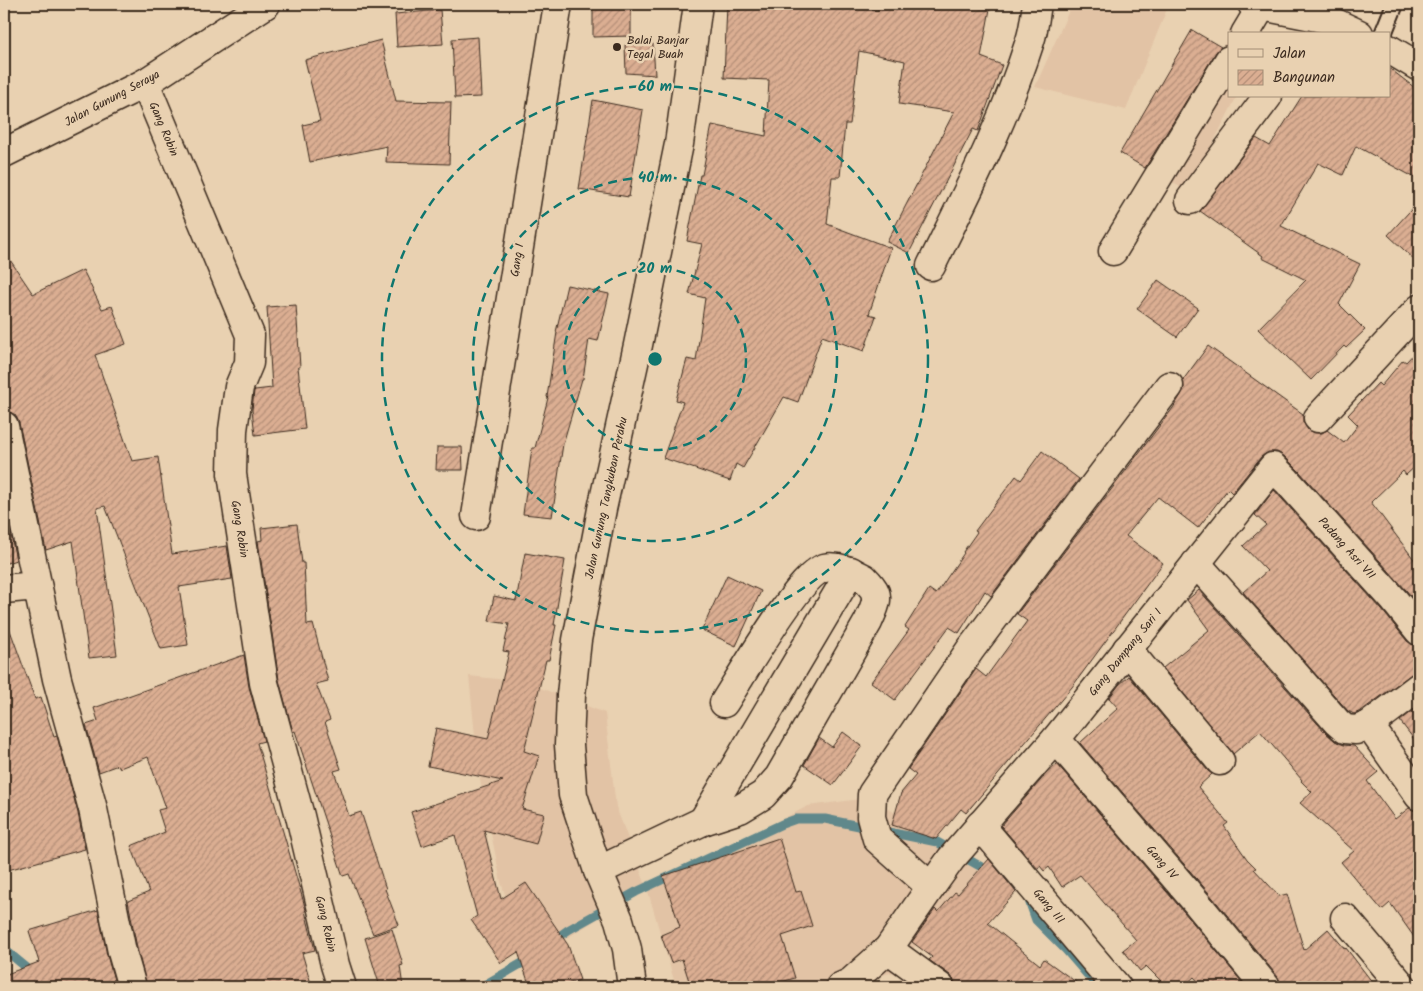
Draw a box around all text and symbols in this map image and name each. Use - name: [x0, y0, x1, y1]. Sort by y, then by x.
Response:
- place label: Balai Banjar Tegal Buah: [627, 31, 690, 64]
- legend: [1228, 32, 1390, 98]
- marker: Balai Banjar Tegal Buah: [611, 41, 623, 53]
- text: Jalan: [1273, 42, 1306, 66]
- street label: Jalan Gunung Seraya: [61, 65, 164, 132]
- text: Bangunan: [1273, 66, 1335, 90]
- text: 60 m: [638, 75, 672, 99]
- street label: Gang Robin: [143, 99, 184, 160]
- text: 40 m: [638, 166, 672, 190]
- street label: Gang I: [505, 242, 530, 278]
- text: 20 m: [638, 257, 672, 281]
- centre of rings: [646, 350, 664, 368]
- street label: Jalan Gunung Tangkuban Perahu: [580, 415, 633, 581]
- street label: Gang Robin: [226, 499, 253, 559]
- street label: Padang Asri VII: [1313, 513, 1380, 584]
- street label: Gang Dampang Sari I: [1084, 604, 1167, 700]
- street label: Gang IV: [1141, 841, 1183, 885]
- street label: Gang III: [1028, 884, 1069, 928]
- street label: Gang Robin: [310, 894, 341, 954]

